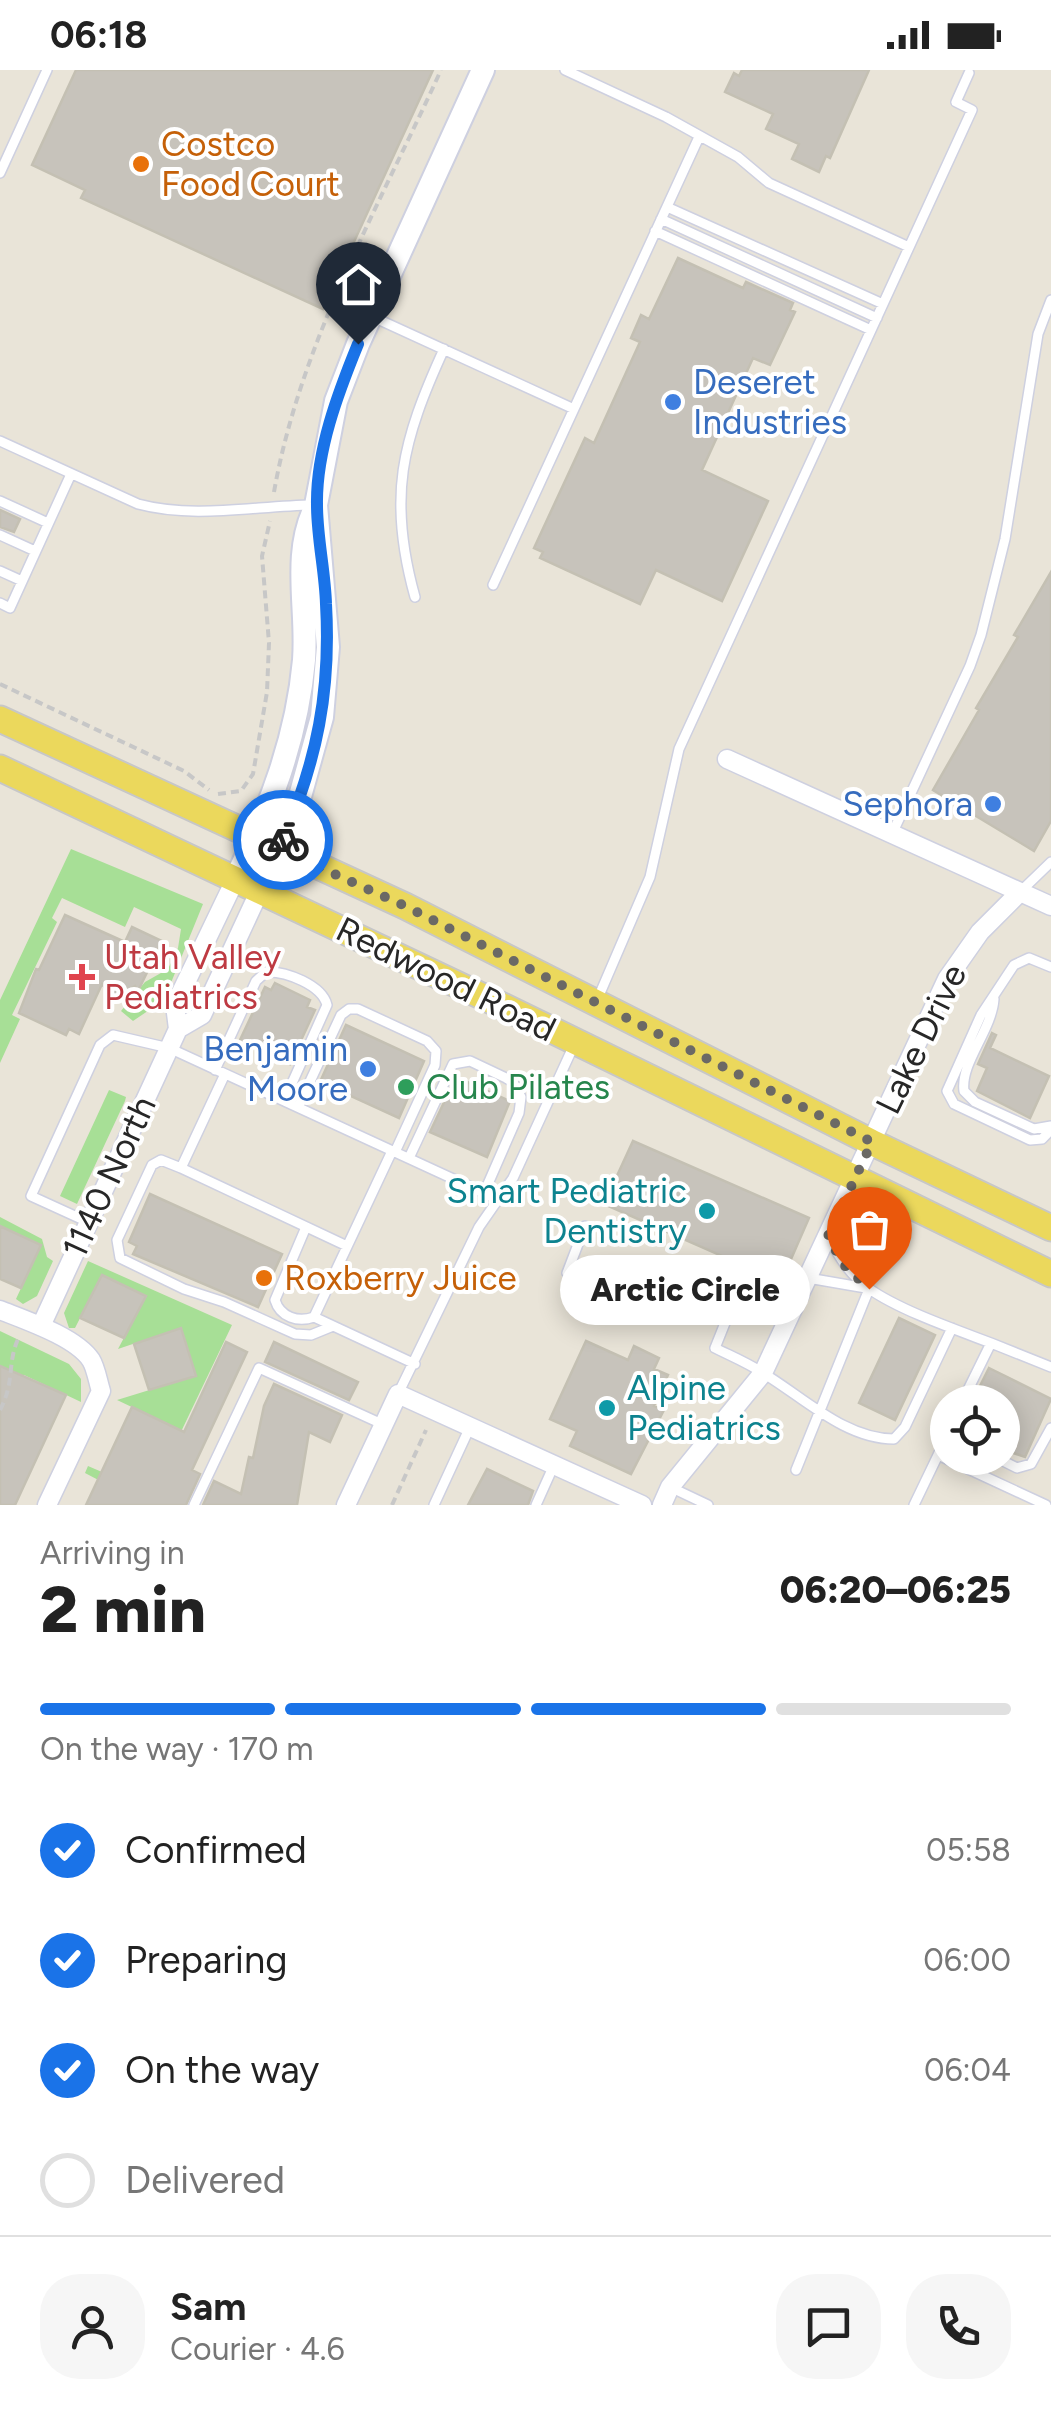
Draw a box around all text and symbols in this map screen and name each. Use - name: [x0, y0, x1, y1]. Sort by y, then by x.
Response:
- text: 06:18: [50, 12, 147, 58]
- place label: Costco Food Court: [161, 123, 340, 205]
- marker: Costco Food Court: [130, 153, 152, 175]
- pin: [316, 242, 401, 345]
- icon: home: [331, 257, 386, 312]
- place label: Deseret Industries: [693, 361, 847, 443]
- marker: Deseret Industries: [662, 391, 684, 413]
- place label: Sephora: [842, 783, 973, 825]
- courier: [233, 790, 333, 890]
- marker: Sephora: [982, 793, 1004, 815]
- icon: bike: [256, 813, 311, 868]
- street label: Redwood Road: [329, 908, 563, 1050]
- place label: Utah Valley Pediatrics: [104, 936, 282, 1018]
- street label: Lake Drive: [867, 957, 975, 1121]
- marker: Utah Valley Pediatrics: [69, 964, 95, 990]
- place label: Benjamin Moore: [203, 1028, 348, 1110]
- marker: Benjamin Moore: [357, 1058, 379, 1080]
- place label: Club Pilates: [426, 1066, 610, 1108]
- marker: Club Pilates: [395, 1076, 417, 1098]
- street label: 1140 North: [53, 1089, 165, 1265]
- place label: Smart Pediatric Dentistry: [447, 1170, 688, 1252]
- pin: [827, 1187, 912, 1290]
- marker: Smart Pediatric Dentistry: [696, 1200, 718, 1222]
- icon: bag: [842, 1202, 897, 1257]
- callout: Arctic Circle: [559, 1254, 809, 1324]
- place label: Roxberry Juice: [284, 1257, 517, 1299]
- marker: Roxberry Juice: [253, 1267, 275, 1289]
- text: Arctic Circle: [590, 1271, 780, 1309]
- place label: Alpine Pediatrics: [627, 1367, 781, 1449]
- map controls: [930, 1385, 1020, 1475]
- button: locate: [930, 1385, 1020, 1475]
- marker: Alpine Pediatrics: [596, 1397, 618, 1419]
- text: Arriving in: [40, 1534, 185, 1572]
- text: 06:20–06:25: [780, 1567, 1011, 1613]
- text: 2 min: [40, 1570, 206, 1648]
- text: On the way · 170 m: [40, 1730, 314, 1768]
- icon: check: [40, 1823, 95, 1878]
- text: Confirmed: [125, 1827, 307, 1873]
- text: 05:58: [926, 1831, 1011, 1869]
- icon: check: [40, 1933, 95, 1988]
- text: Preparing: [125, 1937, 287, 1983]
- text: 06:00: [923, 1941, 1011, 1979]
- icon: check: [40, 2043, 95, 2098]
- text: On the way: [125, 2047, 319, 2093]
- text: 06:04: [924, 2051, 1011, 2089]
- text: Delivered: [125, 2157, 285, 2203]
- button: person: [40, 2274, 145, 2379]
- button: chat: [776, 2274, 881, 2379]
- button: phone: [906, 2274, 1011, 2379]
- text: Sam: [170, 2284, 246, 2330]
- text: Courier · 4.6: [170, 2330, 345, 2368]

